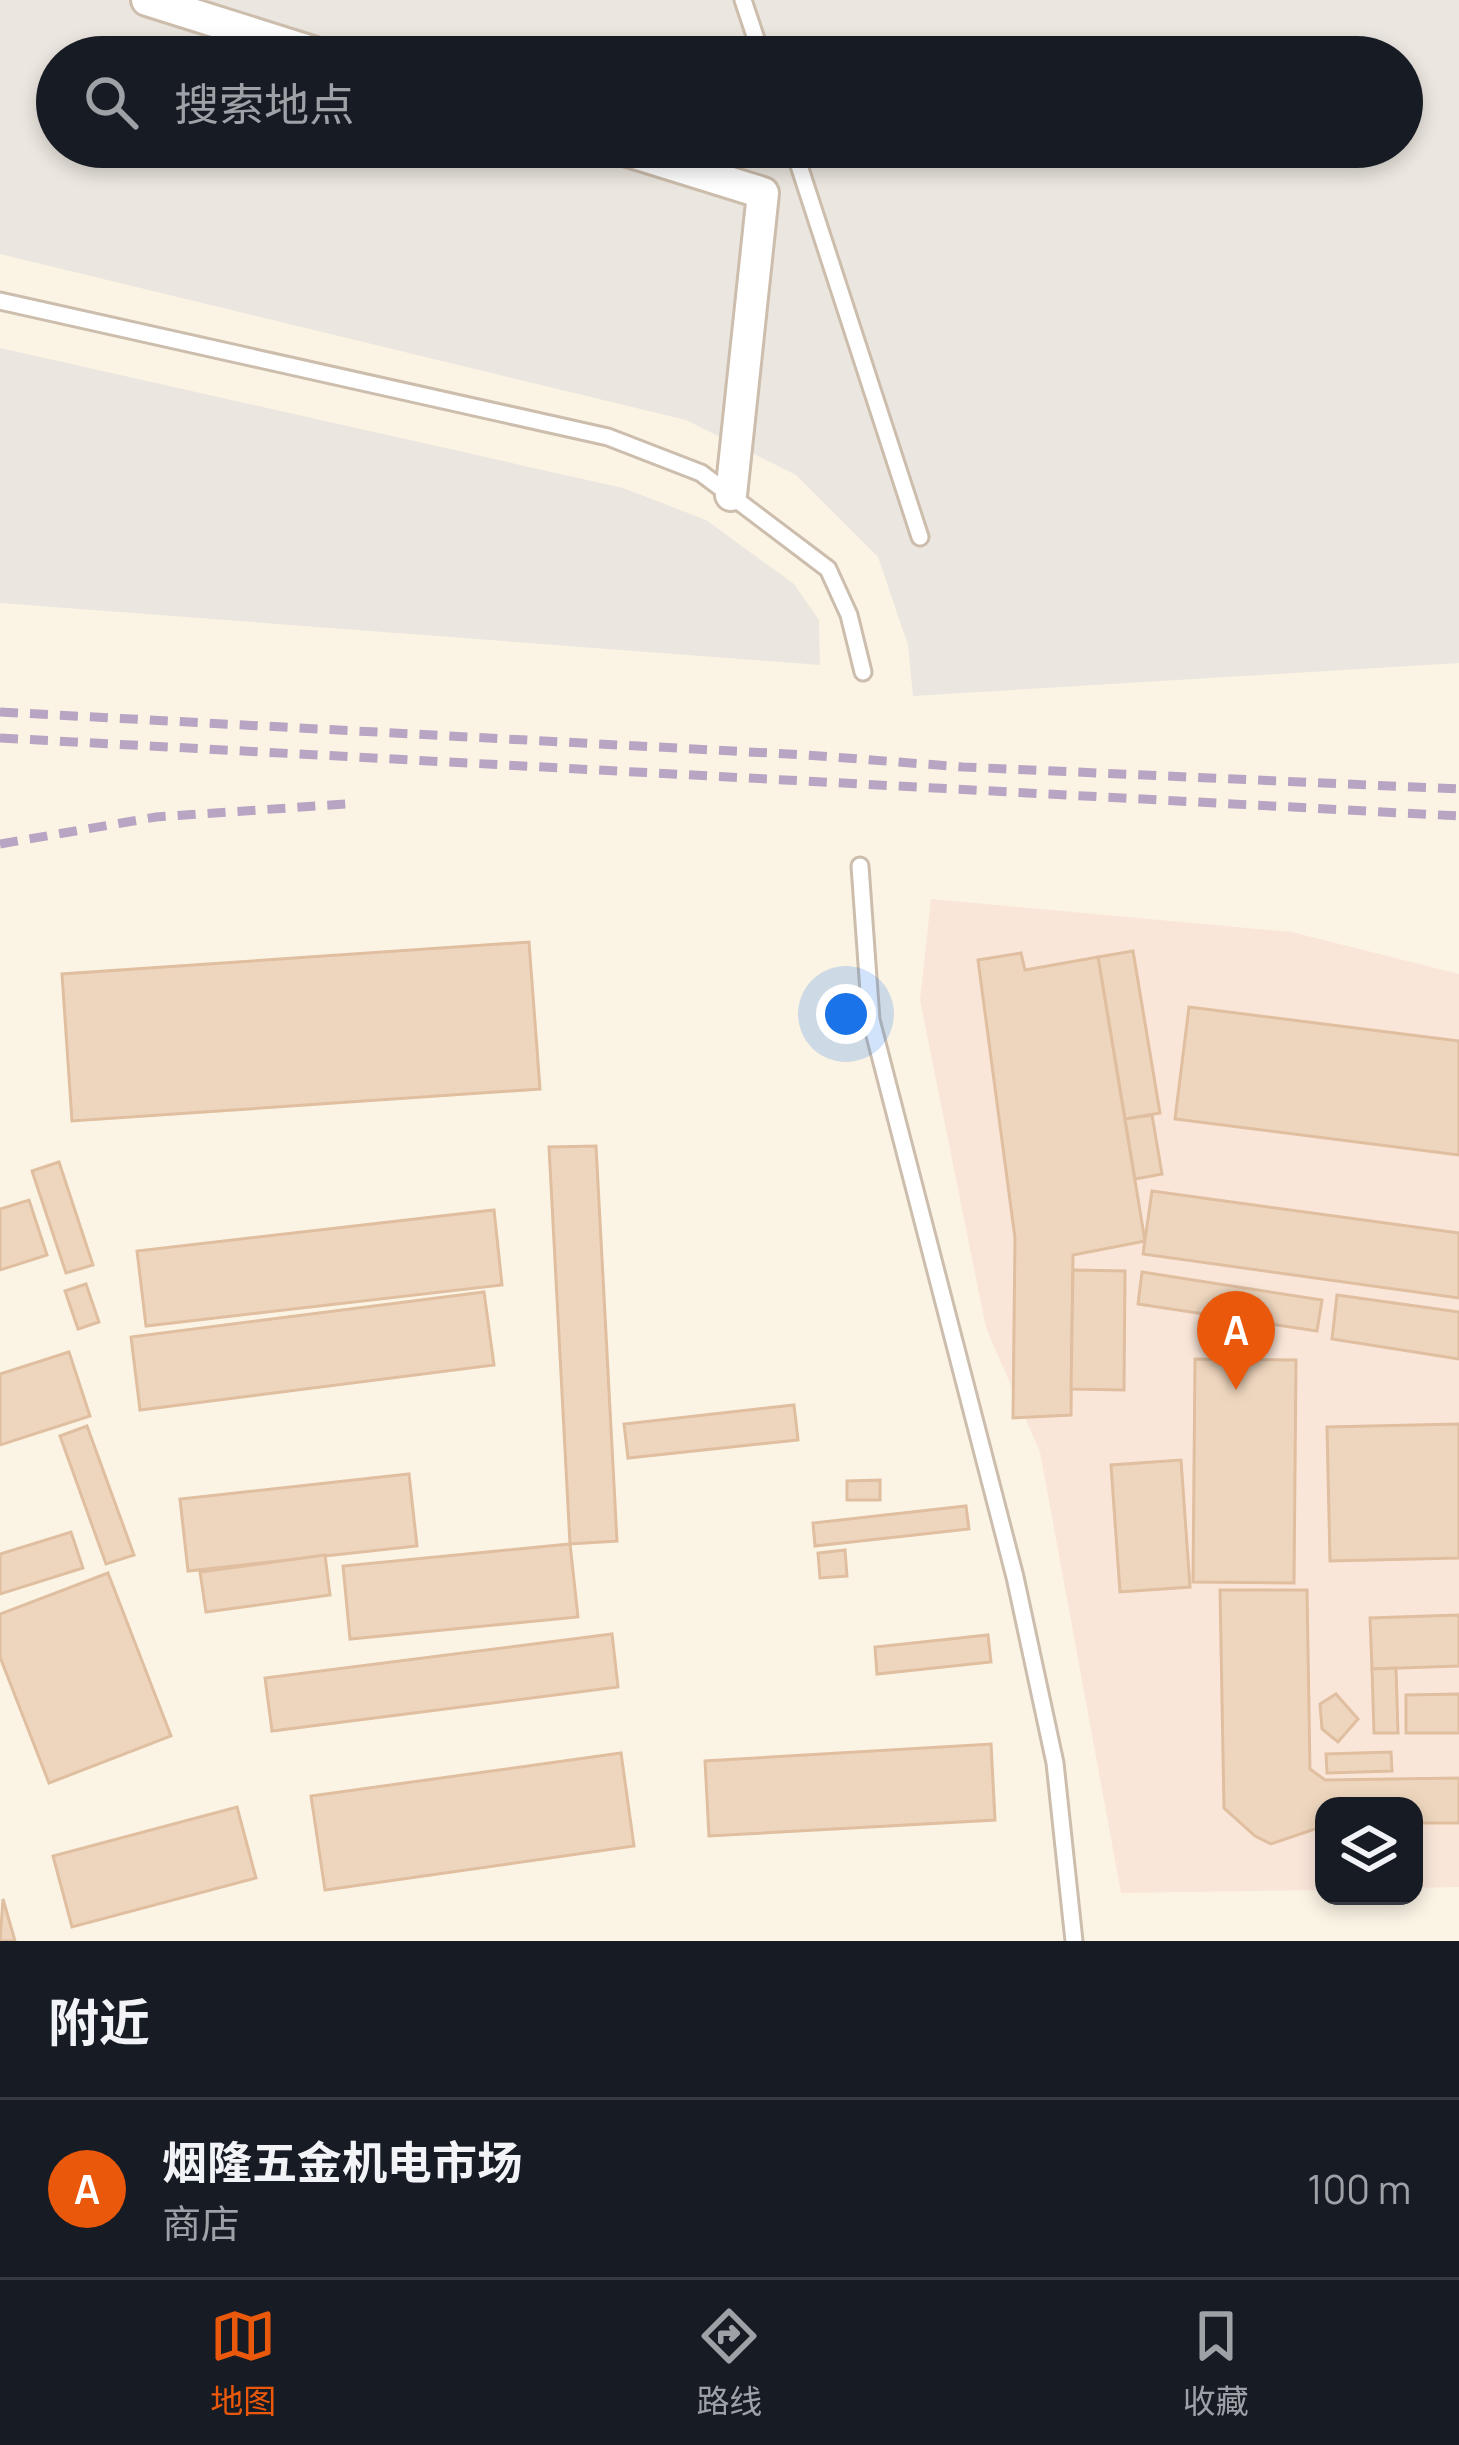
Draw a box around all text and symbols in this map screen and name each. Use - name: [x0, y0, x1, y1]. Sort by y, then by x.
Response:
- search box: [36, 36, 1423, 168]
- icon: search: [78, 69, 144, 135]
- text: 搜索地点: [174, 73, 354, 135]
- your location: [816, 984, 876, 1044]
- pin: A: [1197, 1291, 1275, 1390]
- map controls: [1315, 1797, 1423, 1905]
- button: layers: [1315, 1797, 1423, 1905]
- text: 附近: [48, 1987, 150, 2056]
- text: 烟隆五金机电市场: [162, 2131, 522, 2193]
- text: A: [74, 2162, 100, 2216]
- text: 100 m: [1307, 2162, 1411, 2216]
- text: 商店: [162, 2196, 240, 2250]
- tab: 地图: [210, 2303, 276, 2423]
- tab: 路线: [696, 2303, 762, 2423]
- tab: 收藏: [1183, 2303, 1249, 2423]

